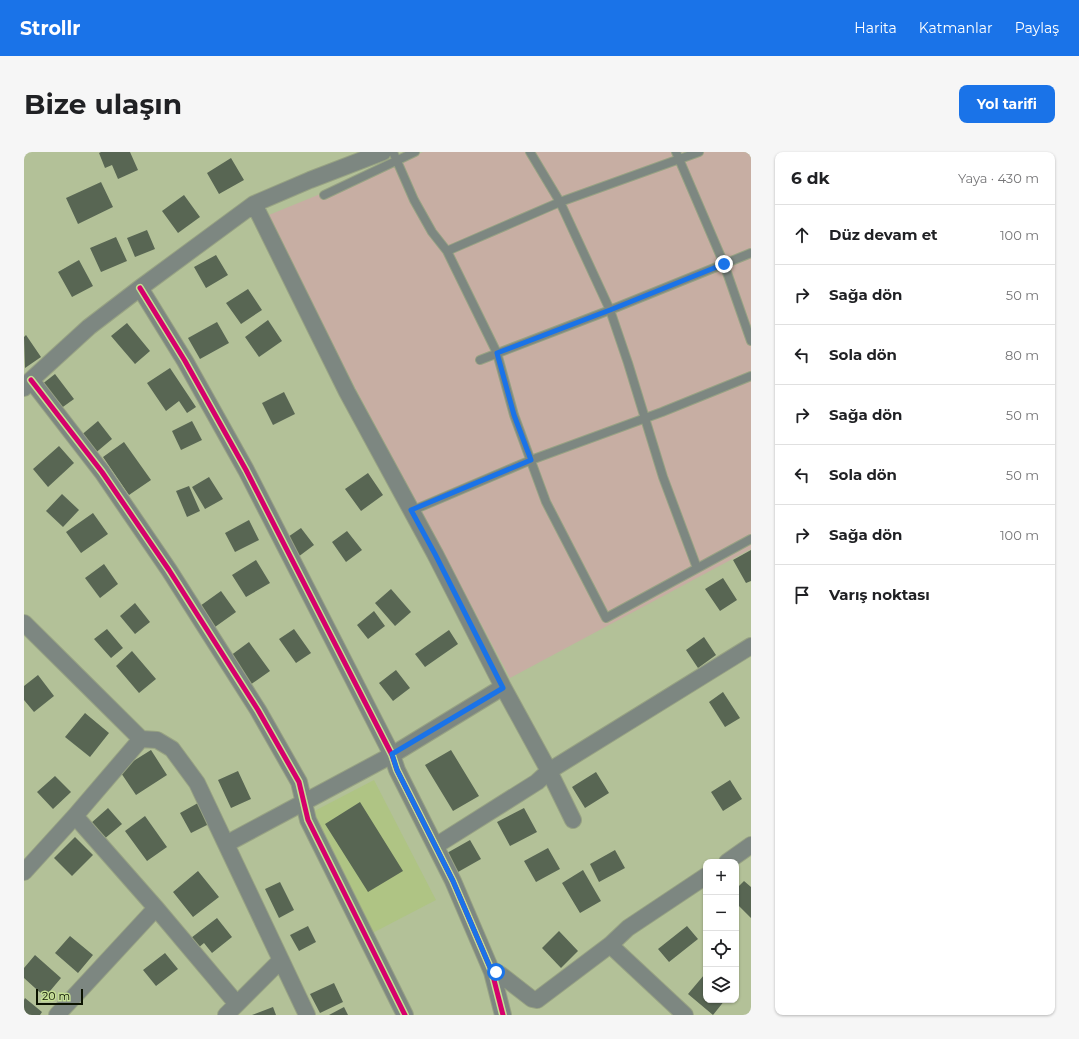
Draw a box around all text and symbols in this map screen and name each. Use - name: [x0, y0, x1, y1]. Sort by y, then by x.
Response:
- text: Strollr: [20, 17, 81, 40]
- text: Harita: [854, 19, 897, 37]
- text: Katmanlar: [919, 19, 993, 37]
- text: Paylaş: [1015, 19, 1059, 37]
- button: Yol tarifi: [959, 85, 1055, 123]
- text: Bize ulaşın: [24, 87, 182, 121]
- text: 6 dk: [791, 168, 830, 188]
- text: Yaya · 430 m: [958, 170, 1039, 186]
- icon: ahead: [791, 224, 813, 246]
- text: Düz devam et: [829, 225, 938, 244]
- text: 100 m: [1000, 227, 1039, 243]
- route end: [715, 255, 733, 273]
- icon: right: [791, 284, 813, 306]
- text: Sağa dön: [829, 285, 902, 304]
- text: 50 m: [1006, 287, 1039, 303]
- icon: left: [791, 344, 813, 366]
- text: Sola dön: [829, 345, 897, 364]
- text: 80 m: [1005, 347, 1039, 363]
- icon: right: [791, 404, 813, 426]
- text: Sağa dön: [829, 405, 902, 424]
- text: 50 m: [1006, 407, 1039, 423]
- icon: left: [791, 464, 813, 486]
- text: Sola dön: [829, 465, 897, 484]
- text: 50 m: [1006, 467, 1039, 483]
- icon: right: [791, 524, 813, 546]
- text: Sağa dön: [829, 525, 902, 544]
- text: 100 m: [1000, 527, 1039, 543]
- icon: arrive: [791, 584, 813, 606]
- text: Varış noktası: [829, 585, 930, 604]
- map controls: [703, 859, 739, 1003]
- button: +: [703, 859, 739, 895]
- button: −: [703, 895, 739, 931]
- button: locate: [703, 931, 739, 967]
- route start: [487, 963, 505, 981]
- button: layers: [703, 967, 739, 1003]
- scale bar: [36, 987, 83, 1006]
- text: 20 m: [42, 989, 70, 1003]

